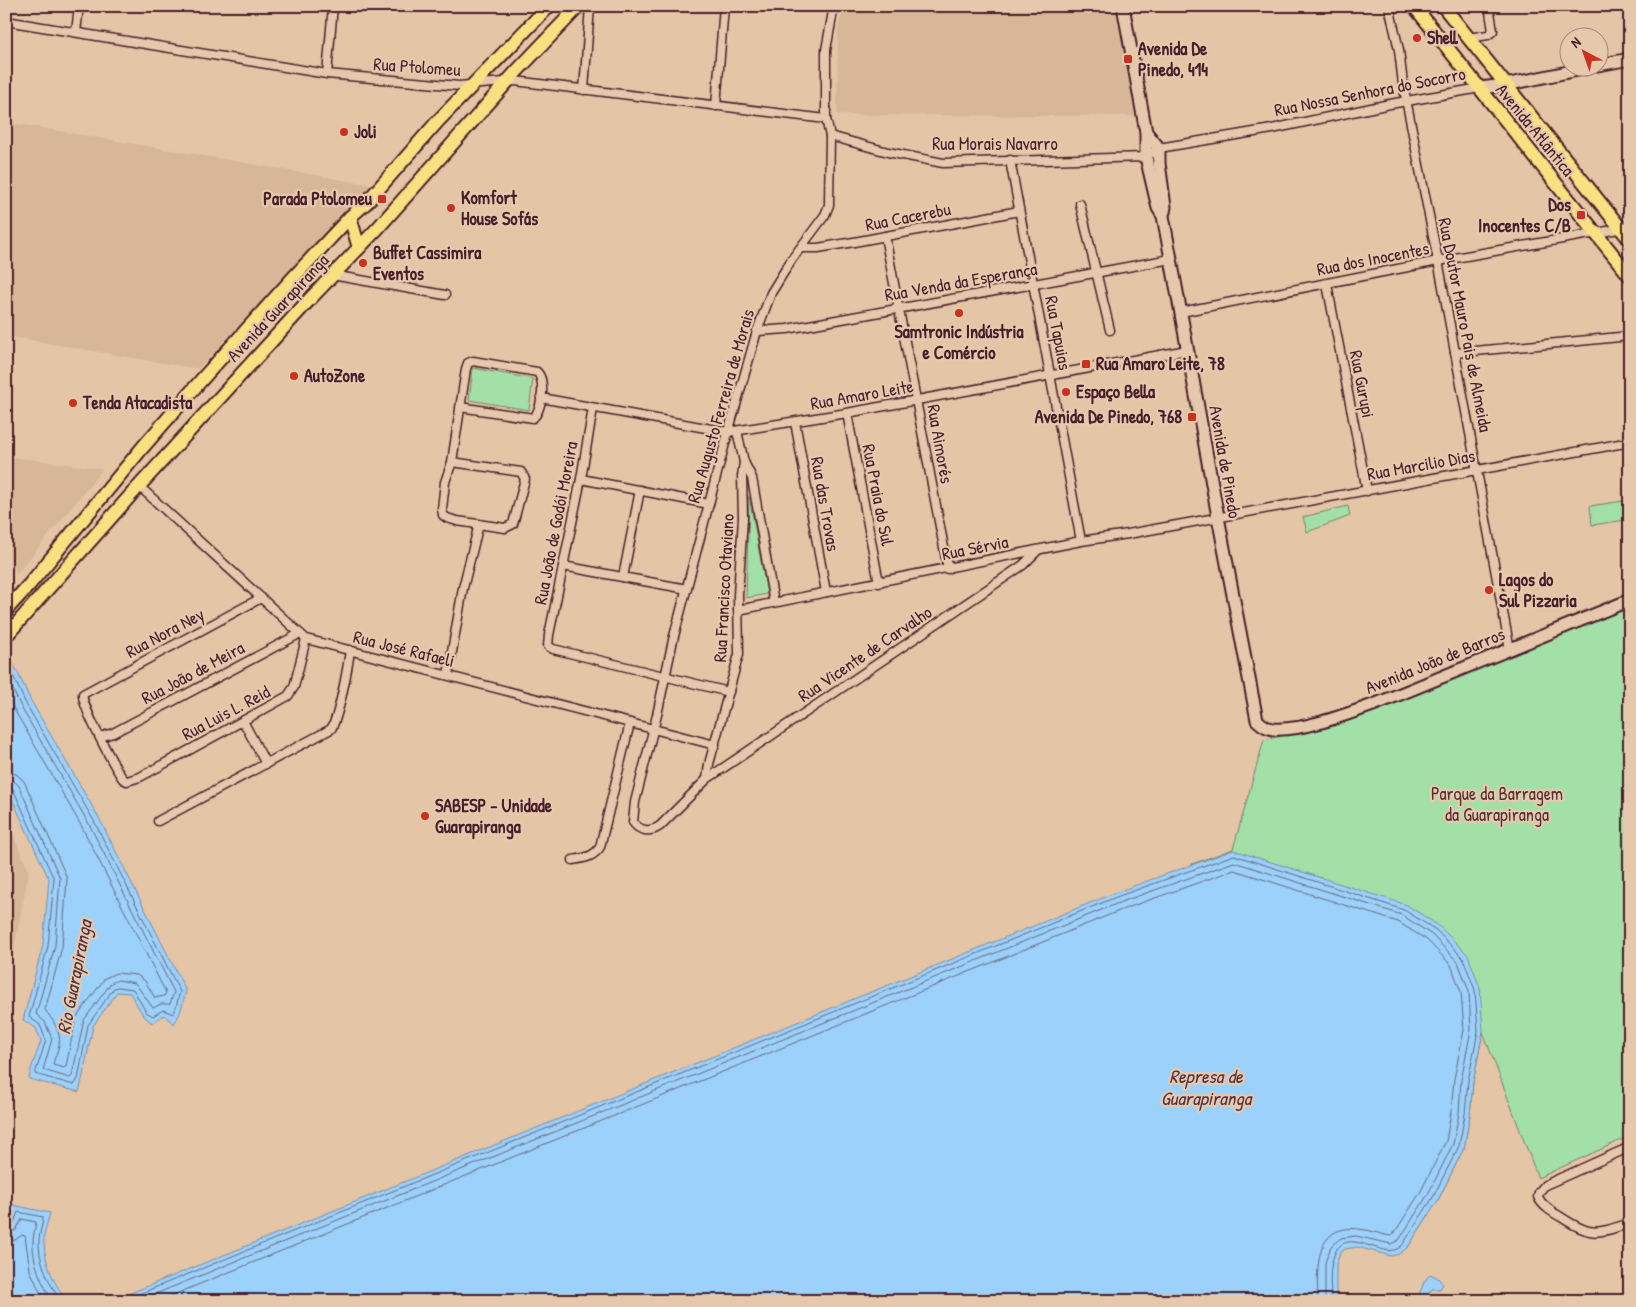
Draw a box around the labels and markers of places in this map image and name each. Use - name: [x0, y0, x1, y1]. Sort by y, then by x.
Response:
- place label: Shell: [1427, 25, 1459, 50]
- marker: Shell: [1411, 32, 1423, 44]
- place label: Avenida De Pinedo, 414: [1138, 36, 1208, 82]
- marker: Avenida De Pinedo, 414: [1122, 53, 1134, 65]
- place label: Joli: [354, 119, 377, 144]
- marker: Joli: [338, 126, 350, 138]
- place label: Komfort House Sofás: [461, 185, 538, 231]
- place label: Parada Ptolomeu: [263, 186, 373, 211]
- place label: Dos Inocentes C/B: [1478, 192, 1571, 238]
- marker: Parada Ptolomeu: [376, 193, 388, 205]
- marker: Komfort House Sofás: [445, 202, 457, 214]
- marker: Dos Inocentes C/B: [1575, 209, 1587, 221]
- place label: Buffet Cassimira Eventos: [373, 240, 482, 286]
- marker: Buffet Cassimira Eventos: [357, 257, 369, 269]
- marker: Samtronic Indústria e Comércio: [953, 307, 965, 319]
- place label: Samtronic Indústria e Comércio: [895, 319, 1024, 365]
- place label: Rua Amaro Leite, 78: [1096, 351, 1225, 376]
- marker: Rua Amaro Leite, 78: [1080, 358, 1092, 370]
- place label: AutoZone: [304, 363, 366, 388]
- marker: AutoZone: [288, 370, 300, 382]
- place label: Espaço Bella: [1076, 379, 1156, 405]
- marker: Espaço Bella: [1060, 386, 1072, 398]
- place label: Tenda Atacadista: [82, 390, 193, 415]
- marker: Tenda Atacadista: [67, 397, 79, 409]
- place label: Avenida De Pinedo, 768: [1035, 404, 1182, 429]
- marker: Avenida De Pinedo, 768: [1186, 411, 1198, 423]
- place label: Lagos do Sul Pizzaria: [1499, 567, 1578, 613]
- marker: Lagos do Sul Pizzaria: [1483, 584, 1495, 596]
- place label: SABESP - Unidade Guarapiranga: [435, 793, 553, 840]
- marker: SABESP - Unidade Guarapiranga: [419, 810, 431, 822]

